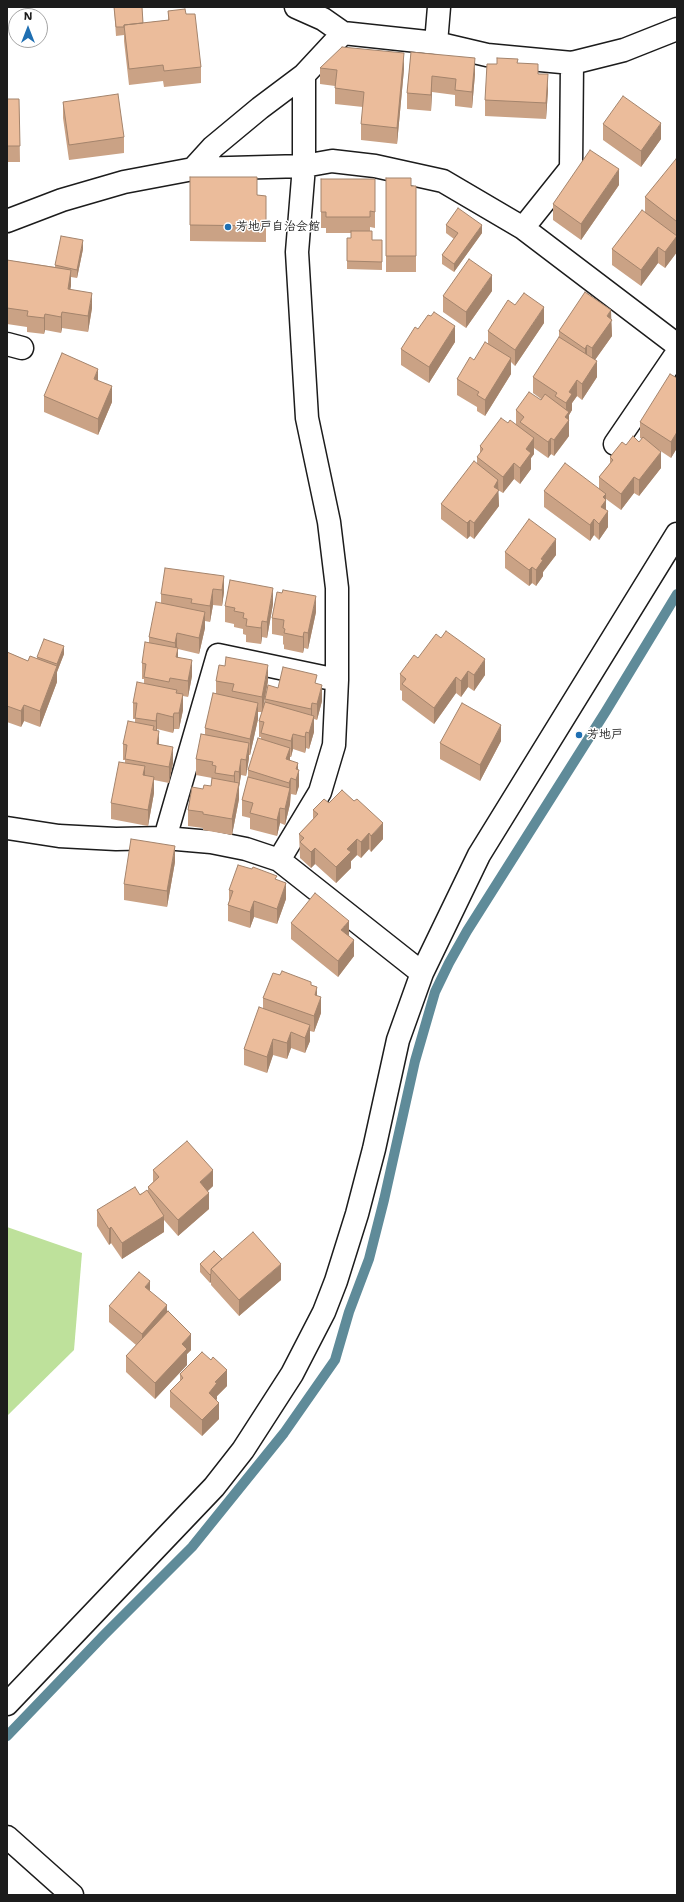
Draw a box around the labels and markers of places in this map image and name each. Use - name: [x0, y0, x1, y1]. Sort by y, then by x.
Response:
- place label: 芳地戸自治会館: [236, 220, 320, 234]
- marker: 芳地戸自治会館: [223, 222, 233, 232]
- place label: 芳地戸: [587, 728, 623, 742]
- marker: 芳地戸: [574, 730, 584, 740]

